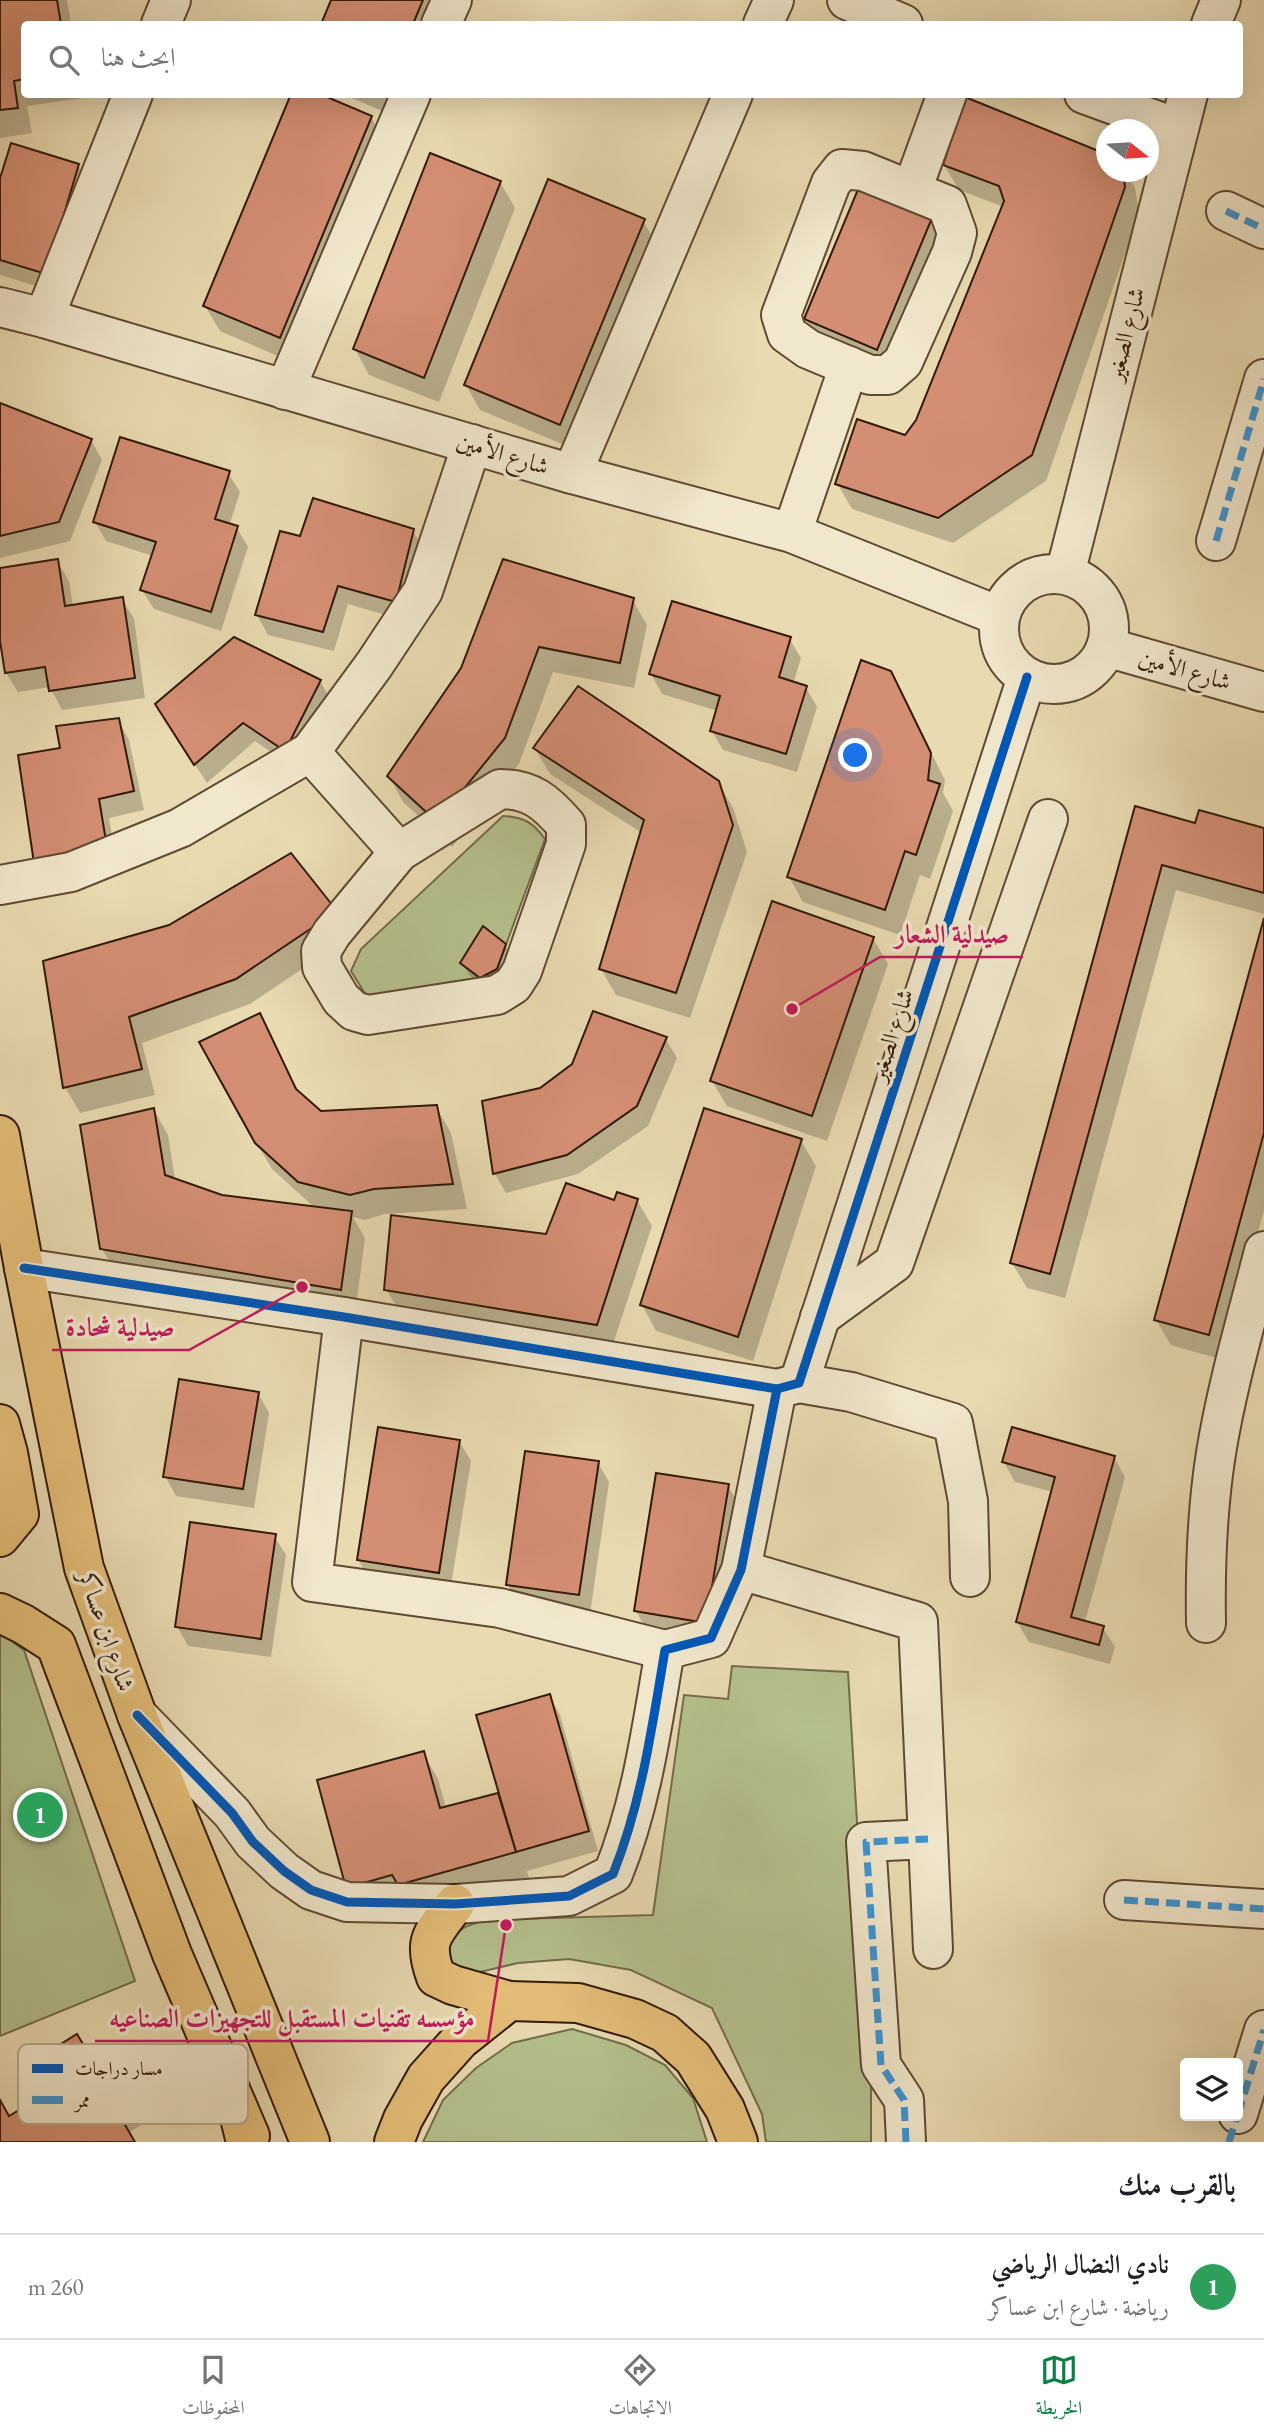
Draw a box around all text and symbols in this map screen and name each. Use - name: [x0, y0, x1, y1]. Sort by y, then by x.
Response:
- search box: [21, 21, 1243, 98]
- text: ابحث هنا: [101, 40, 176, 74]
- icon: search: [45, 41, 83, 79]
- north arrow: [1096, 119, 1159, 182]
- street label: شارع الصغير: [1098, 284, 1156, 388]
- street label: شارع الأمين: [452, 424, 553, 486]
- street label: شارع الأمين: [1134, 641, 1235, 702]
- your location: [838, 738, 872, 772]
- callout: صيدلية الشعار: [880, 910, 1023, 957]
- text: صيدلية الشعار: [892, 917, 1009, 951]
- street label: شارع الصغير: [861, 985, 925, 1089]
- callout: صيدلية شحادة: [52, 1303, 189, 1350]
- text: صيدلية شحادة: [65, 1310, 175, 1344]
- street label: شارع ابن عساكر: [66, 1564, 142, 1697]
- pin: 1: [17, 1789, 63, 1841]
- callout: مؤسسه تقنيات المستقبل للتجهيزات الصناعيه: [95, 1994, 488, 2041]
- text: مؤسسه تقنيات المستقبل للتجهيزات الصناعيه: [109, 2001, 475, 2037]
- legend: [18, 2044, 248, 2124]
- text: مسار دراجات: [75, 2056, 163, 2081]
- map controls: [1180, 2058, 1243, 2121]
- button: layers: [1180, 2058, 1243, 2121]
- text: ممر: [73, 2088, 90, 2113]
- text: بالقرب منك: [1118, 2165, 1236, 2204]
- text: نادي النضال الرياضي: [992, 2247, 1169, 2281]
- text: 260 m: [28, 2272, 84, 2302]
- text: 1: [1207, 2272, 1219, 2302]
- text: رياضة · شارع ابن عساكر: [989, 2292, 1169, 2322]
- tab: المحفوظات: [182, 2351, 245, 2426]
- tab: الاتجاهات: [609, 2351, 672, 2426]
- tab: الخريطة: [1036, 2351, 1082, 2426]

